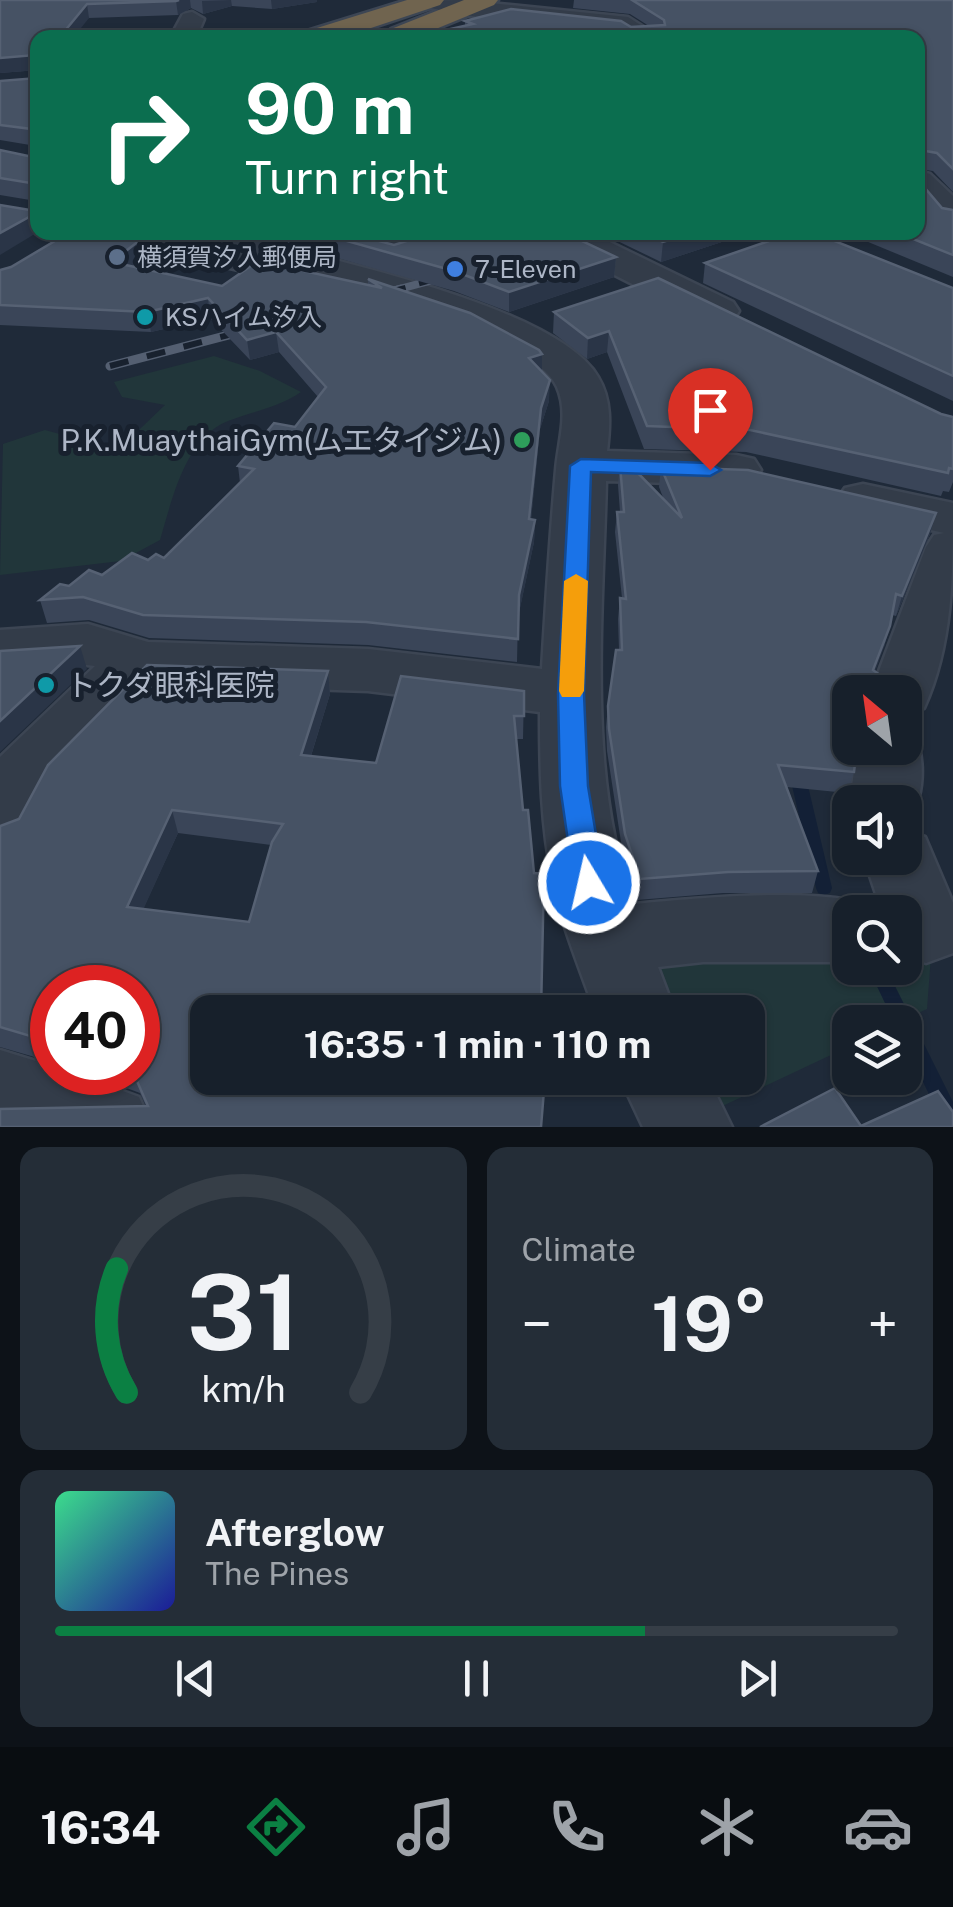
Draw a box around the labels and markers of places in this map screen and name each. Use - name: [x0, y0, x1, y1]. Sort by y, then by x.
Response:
- place label: 横須賀汐入郵便局: [137, 242, 337, 272]
- marker: 横須賀汐入郵便局: [106, 246, 128, 268]
- place label: 7-Eleven: [475, 254, 576, 284]
- marker: 7-Eleven: [444, 258, 466, 280]
- place label: KSハイム汐入: [165, 302, 322, 332]
- marker: KSハイム汐入: [134, 306, 156, 328]
- pin: [668, 368, 753, 471]
- place label: P.K.MuaythaiGym(ムエタイジム): [60, 422, 502, 458]
- marker: P.K.MuaythaiGym(ムエタイジム): [511, 429, 533, 451]
- place label: トクダ眼科医院: [66, 667, 275, 703]
- marker: トクダ眼科医院: [35, 674, 57, 696]

